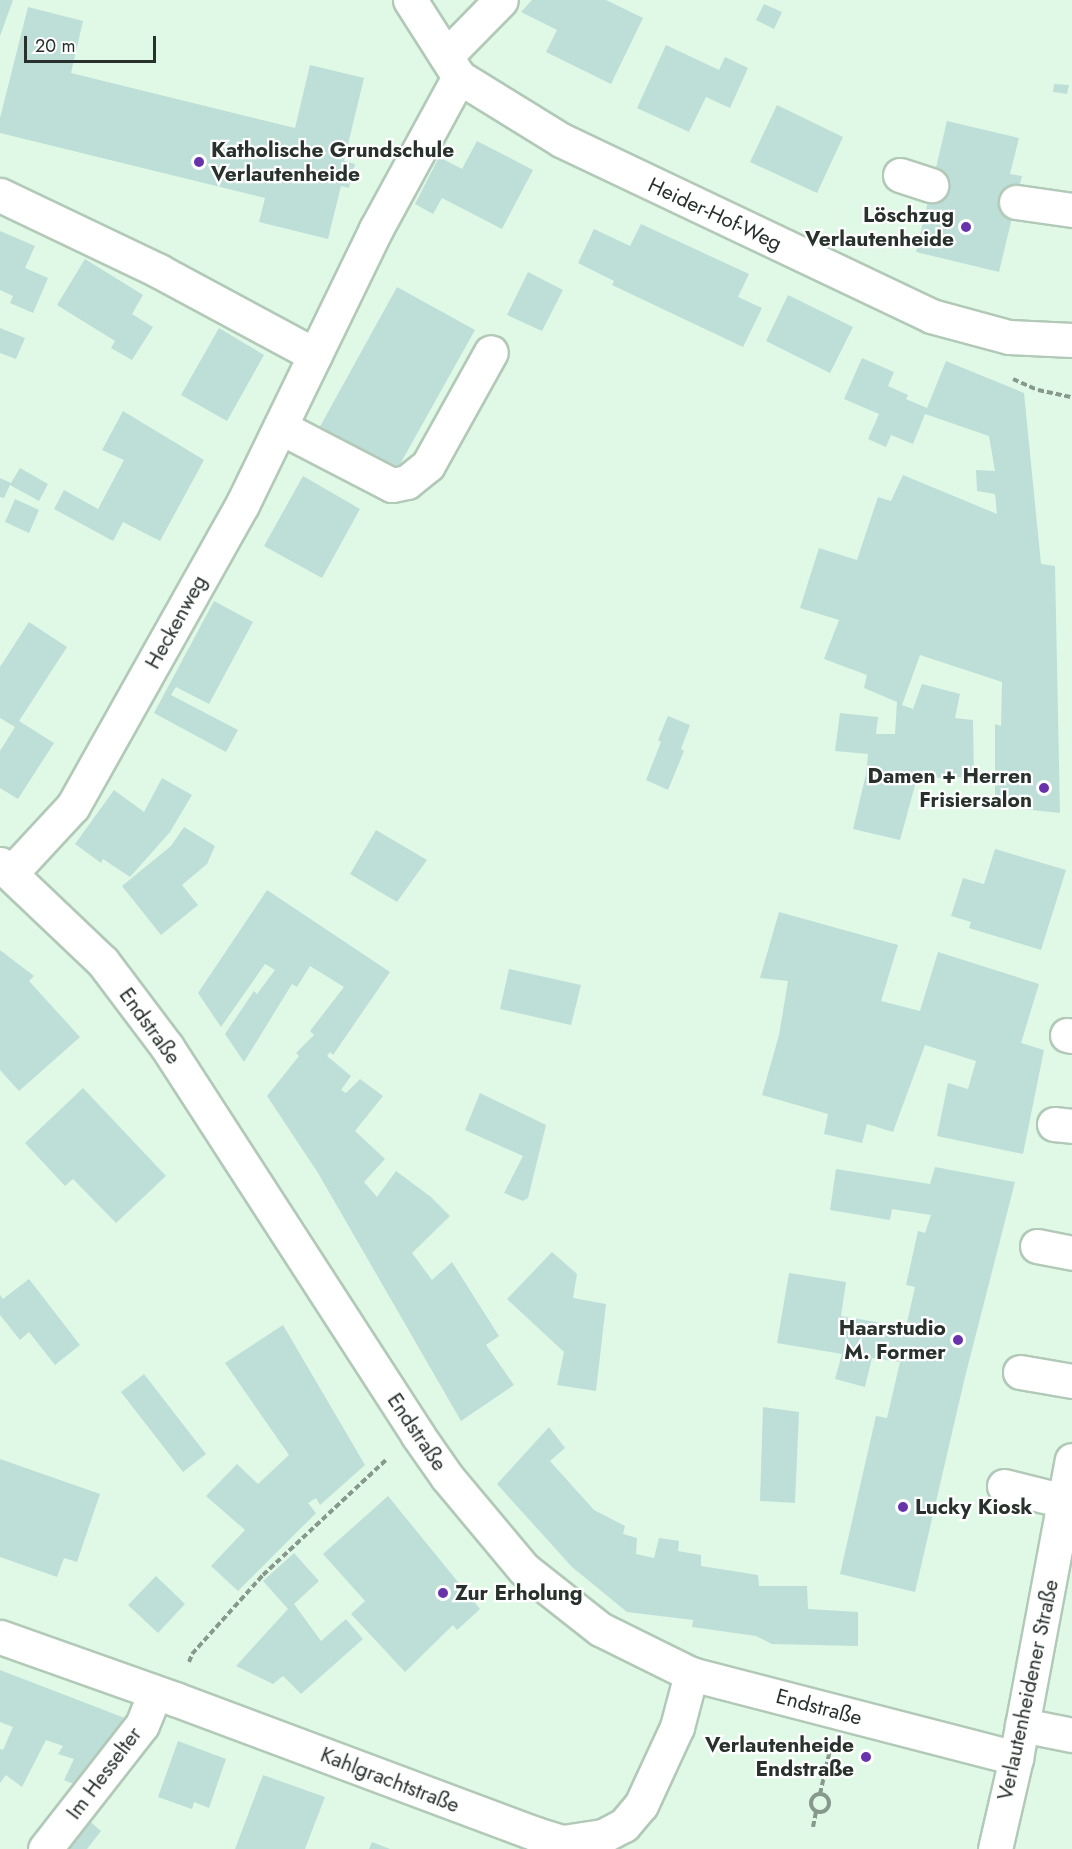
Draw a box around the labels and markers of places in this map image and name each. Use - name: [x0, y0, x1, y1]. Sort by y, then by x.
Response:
- place label: Katholische Grundschule Verlautenheide: [211, 137, 454, 187]
- marker: Katholische Grundschule Verlautenheide: [192, 155, 206, 169]
- place label: Löschzug Verlautenheide: [805, 202, 954, 252]
- marker: Löschzug Verlautenheide: [959, 220, 973, 234]
- place label: Damen + Herren Frisiersalon: [868, 763, 1032, 813]
- marker: Damen + Herren Frisiersalon: [1037, 781, 1051, 795]
- place label: Haarstudio M. Former: [839, 1315, 946, 1365]
- marker: Haarstudio M. Former: [951, 1333, 965, 1347]
- place label: Lucky Kiosk: [915, 1494, 1032, 1520]
- marker: Lucky Kiosk: [896, 1500, 910, 1514]
- place label: Zur Erholung: [455, 1580, 583, 1606]
- marker: Zur Erholung: [436, 1586, 450, 1600]
- place label: Verlautenheide Endstraße: [705, 1732, 854, 1782]
- marker: Verlautenheide Endstraße: [859, 1750, 873, 1764]

